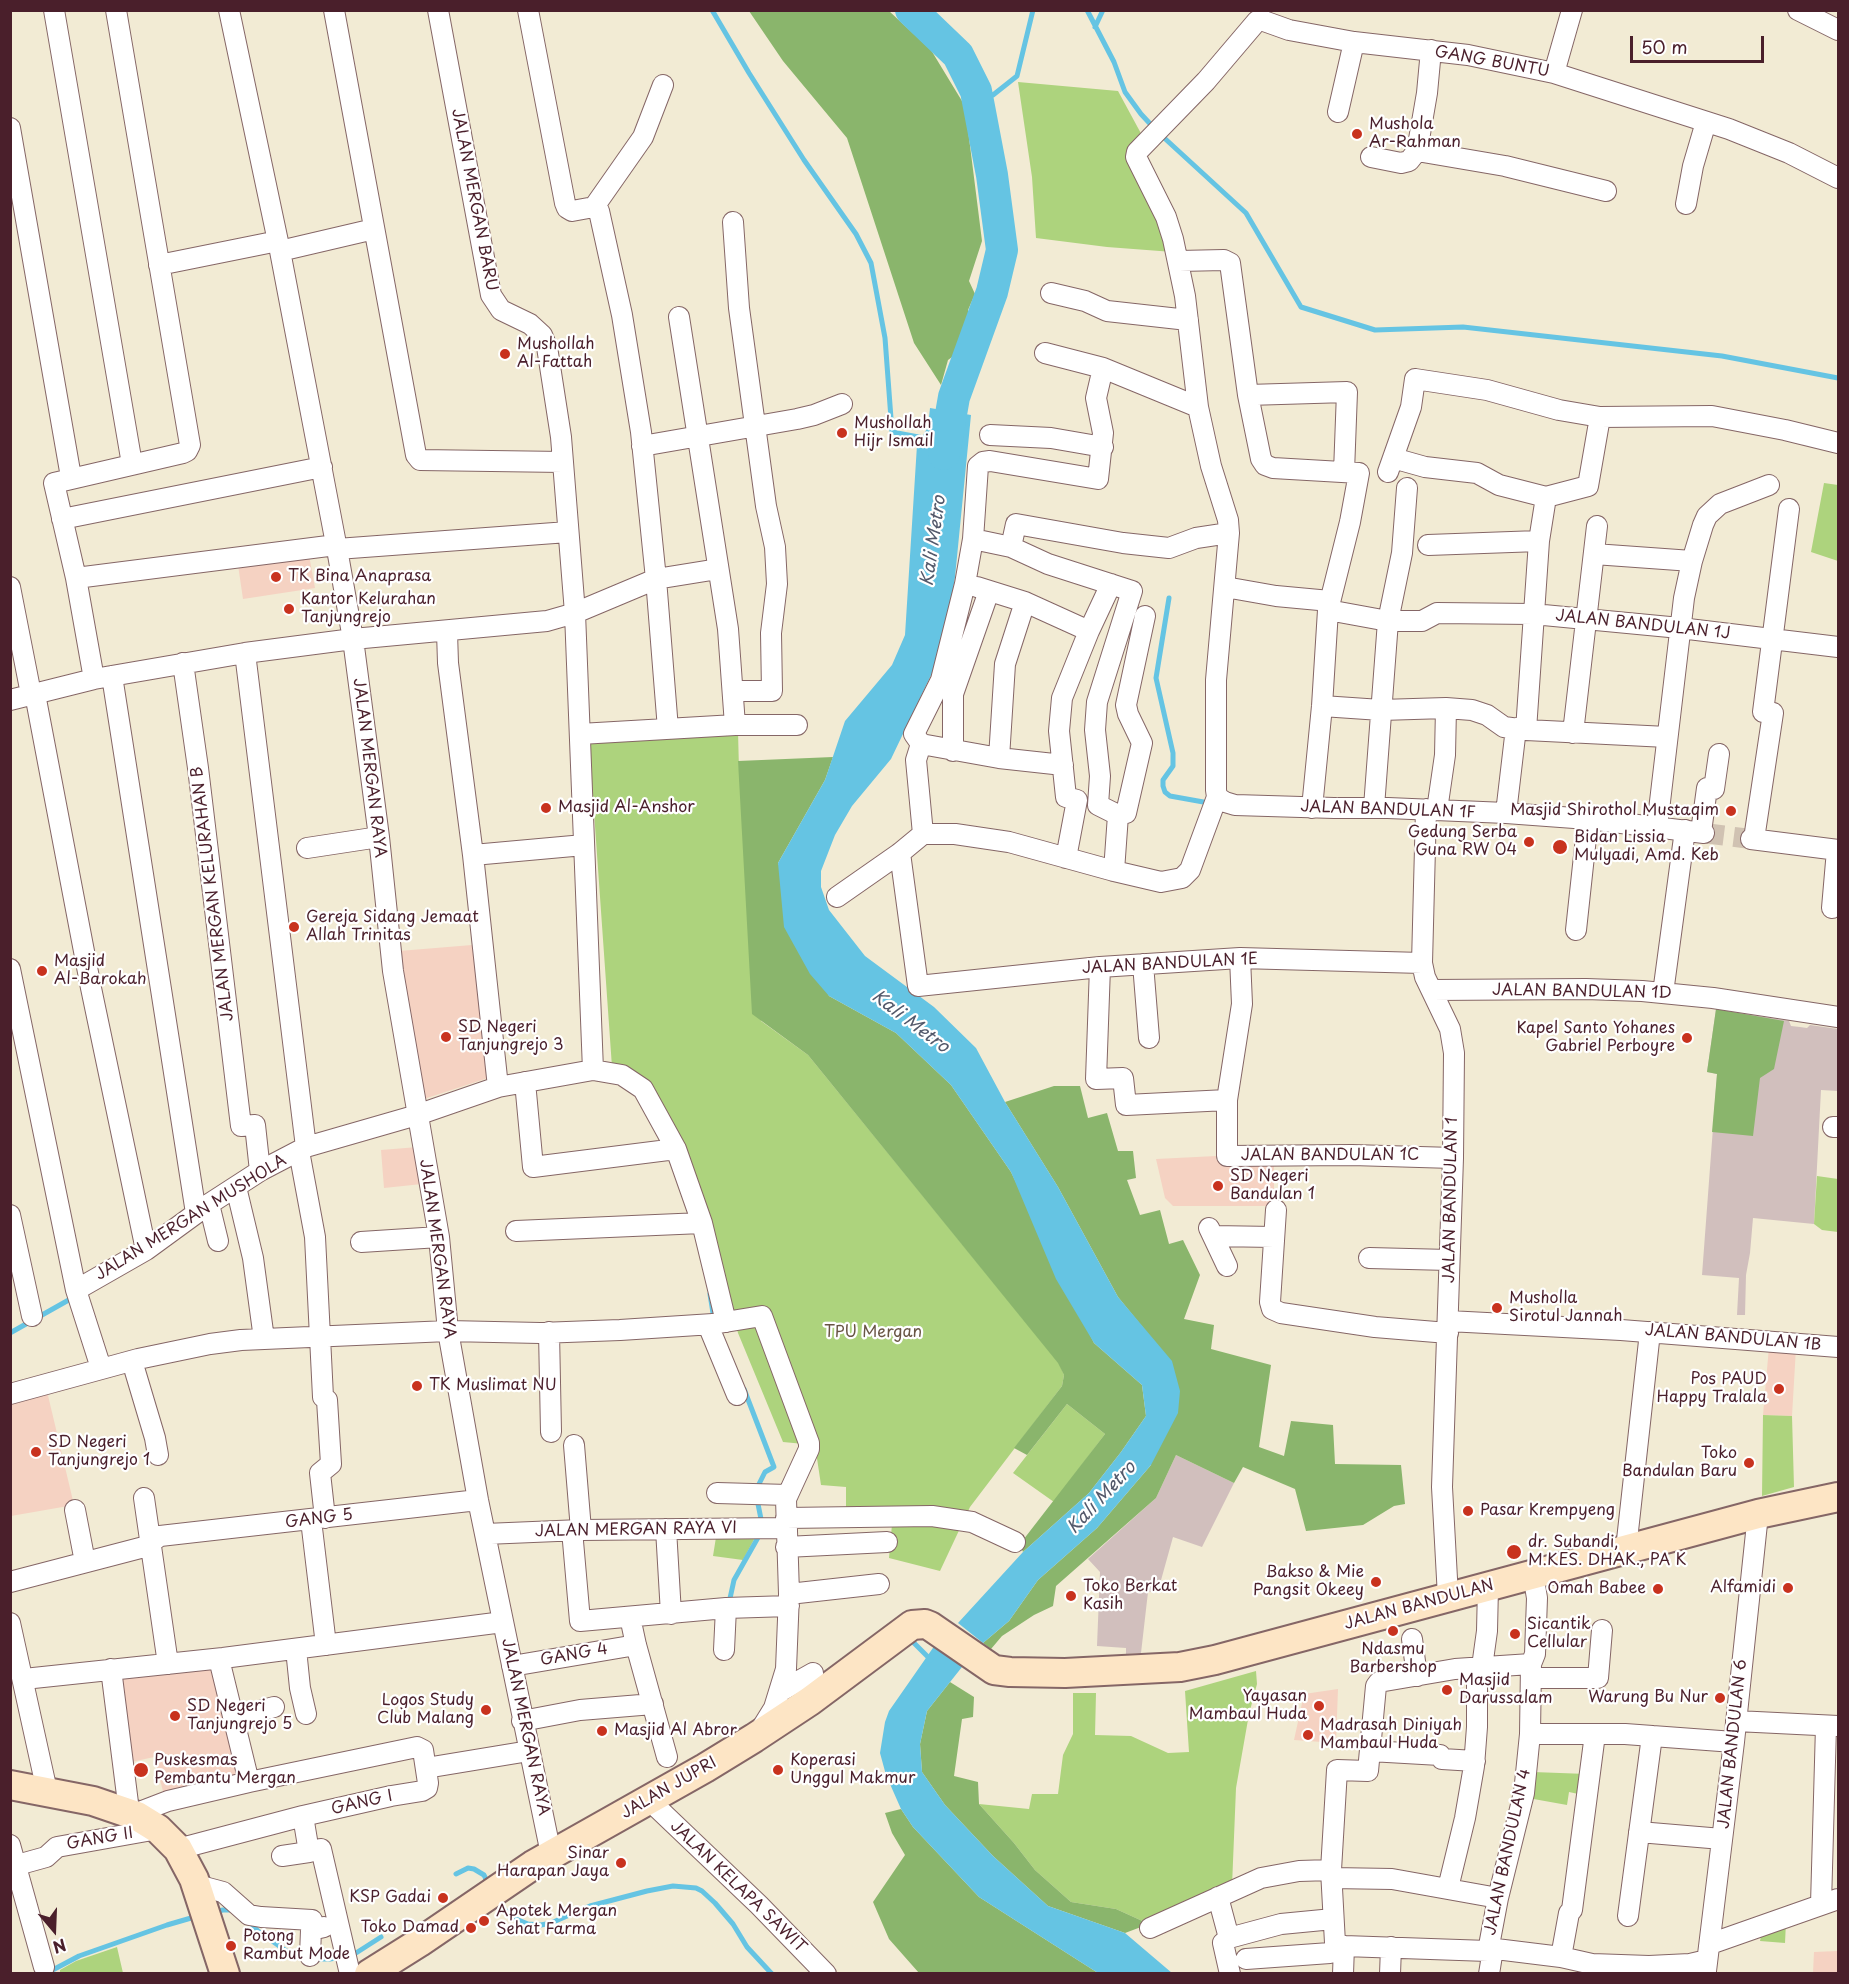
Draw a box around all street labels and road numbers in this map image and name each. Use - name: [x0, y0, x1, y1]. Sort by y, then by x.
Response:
- street label: GANG BUNTU: [1433, 42, 1551, 82]
- street label: JALAN MERGAN BARU: [447, 107, 501, 293]
- street label: JALAN BANDULAN 1J: [1555, 606, 1731, 644]
- street label: JALAN MERGAN RAYA: [348, 677, 390, 859]
- street label: JALAN MERGAN KELURAHAN B: [188, 765, 238, 1023]
- street label: JALAN BANDULAN 1F: [1300, 797, 1476, 823]
- street label: JALAN BANDULAN 1E: [1081, 950, 1259, 978]
- street label: JALAN BANDULAN 1D: [1492, 981, 1672, 1003]
- street label: JALAN BANDULAN 1: [1440, 1117, 1462, 1283]
- street label: JALAN BANDULAN 1C: [1241, 1146, 1419, 1166]
- street label: JALAN MERGAN MUSHOLA: [92, 1151, 290, 1285]
- street label: JALAN MERGAN RAYA: [415, 1158, 459, 1340]
- street label: JALAN BANDULAN 1B: [1644, 1321, 1822, 1355]
- street label: GANG 5: [284, 1505, 354, 1533]
- street label: JALAN MERGAN RAYA VI: [535, 1519, 737, 1541]
- street label: JALAN BANDULAN: [1342, 1576, 1496, 1634]
- street label: JALAN MERGAN RAYA: [497, 1637, 553, 1817]
- street label: GANG 4: [539, 1640, 609, 1670]
- street label: JALAN BANDULAN 6: [1715, 1658, 1751, 1830]
- street label: JALAN JUPRI: [618, 1753, 720, 1823]
- street label: JALAN BANDULAN 4: [1481, 1767, 1535, 1937]
- street label: GANG I: [329, 1787, 395, 1819]
- street label: JALAN KELAPA SAWIT: [666, 1817, 810, 1957]
- street label: GANG II: [65, 1824, 135, 1854]

